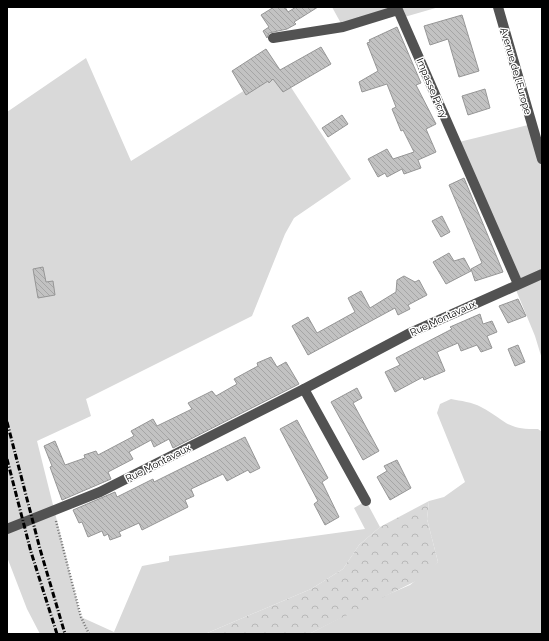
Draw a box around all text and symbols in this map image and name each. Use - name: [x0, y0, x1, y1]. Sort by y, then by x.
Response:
- street label: Avenue de l'Europe: [498, 26, 534, 116]
- street label: Impasse Picry: [414, 56, 450, 120]
- street label: Rue Montavaux: [408, 298, 478, 338]
- street label: Rue Montavaux: [124, 442, 192, 484]

